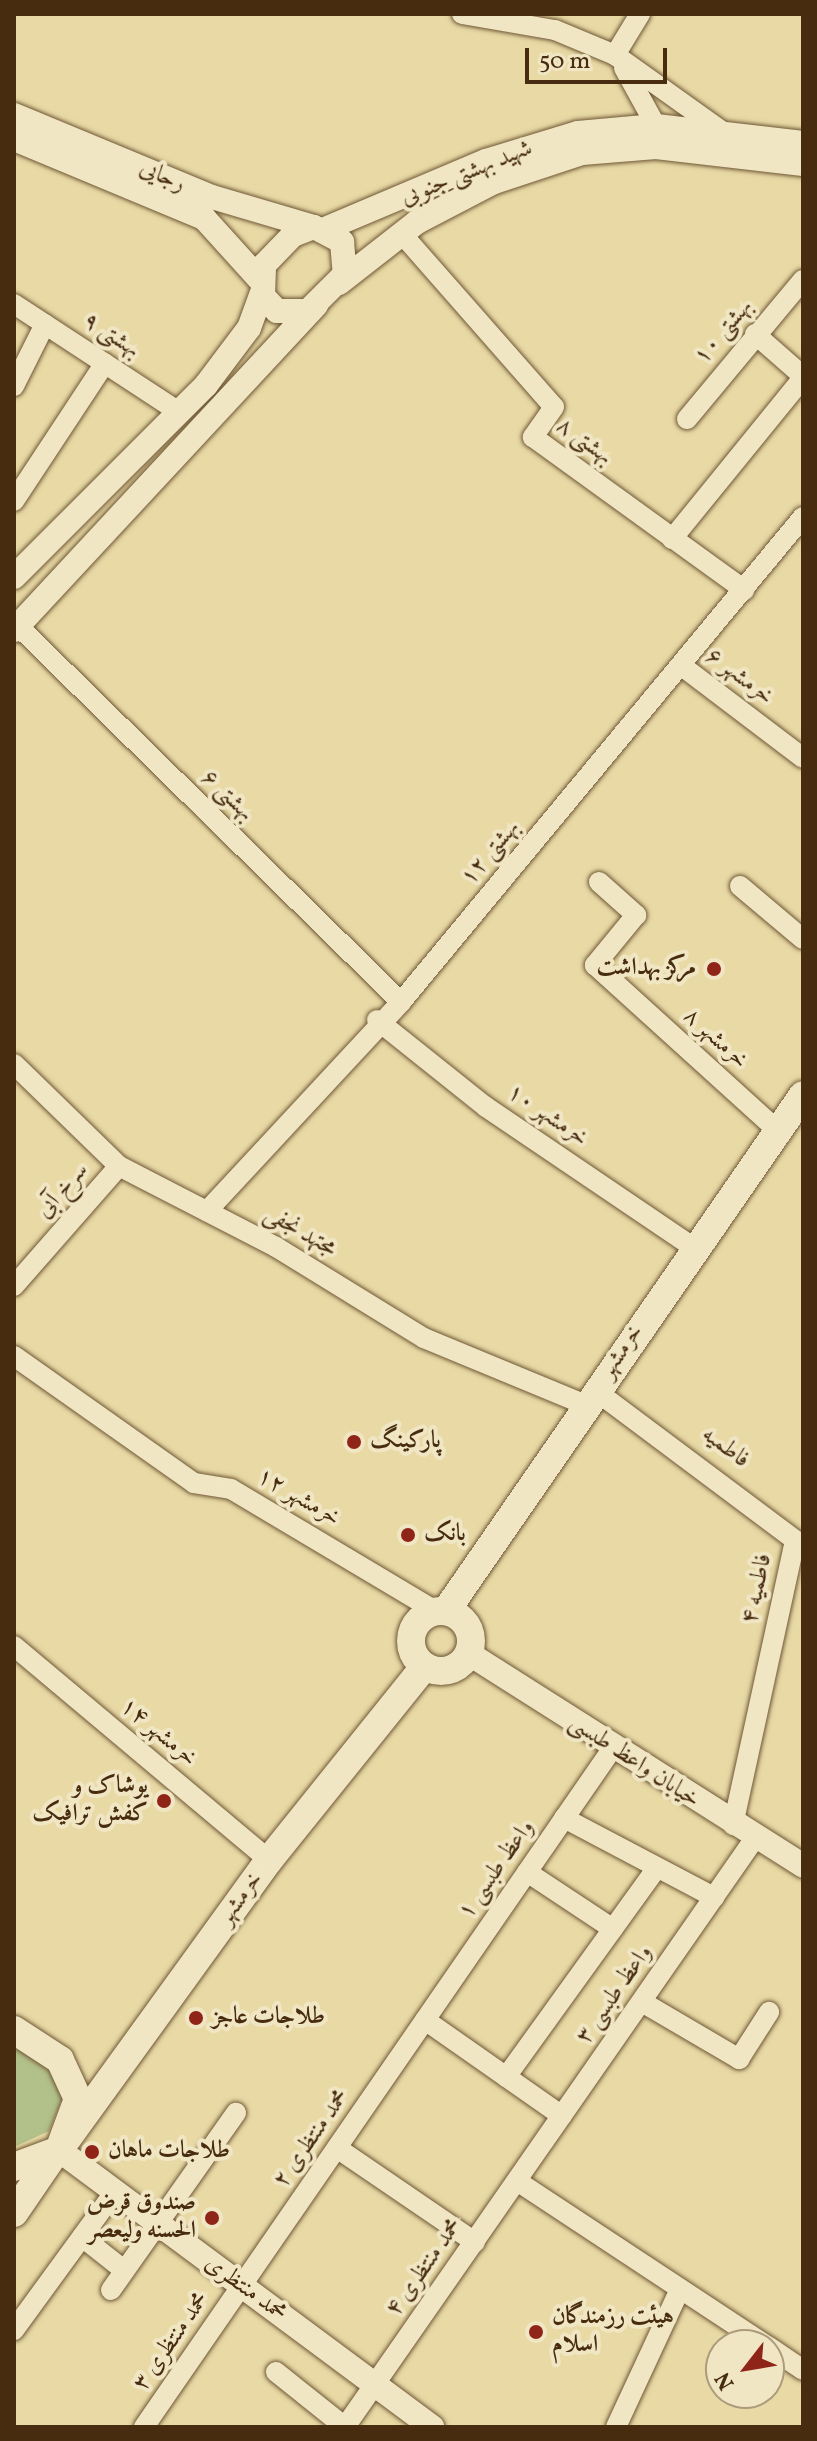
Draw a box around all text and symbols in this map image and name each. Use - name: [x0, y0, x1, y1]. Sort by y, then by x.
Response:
- scale bar: [529, 32, 671, 82]
- text: 50 m: [539, 45, 591, 79]
- street label: شهید بهشتی جنوبی: [397, 135, 537, 213]
- street label: رجایی: [135, 155, 189, 199]
- street label: بهشتی ۱۰: [688, 293, 760, 371]
- street label: بهشتی ۹: [77, 307, 145, 365]
- street label: بهشتی ۸: [550, 412, 618, 472]
- street label: خرمشهر ۶: [699, 642, 779, 712]
- street label: بهشتی ۶: [194, 764, 260, 828]
- street label: بهشتی ۱۲: [455, 814, 527, 892]
- place label: مرکز بهداشت: [597, 955, 696, 983]
- marker: مرکز بهداشت: [703, 958, 725, 980]
- street label: خرمشهر ۸: [677, 1002, 753, 1076]
- street label: خرمشهر ۱۰: [501, 1078, 593, 1154]
- street label: سرخ آبی: [31, 1157, 95, 1225]
- street label: مجتهد نجفی: [259, 1200, 341, 1264]
- street label: خرمشهر: [594, 1320, 650, 1384]
- street label: فاطمیه: [695, 1421, 755, 1475]
- place label: پارکینگ: [370, 1428, 441, 1456]
- marker: پارکینگ: [345, 1433, 363, 1451]
- street label: خرمشهر ۱۲: [251, 1463, 345, 1533]
- place label: بانک: [424, 1521, 466, 1549]
- marker: بانک: [399, 1526, 417, 1544]
- street label: فاطمیه ۴: [737, 1551, 779, 1627]
- street label: خرمشهر ۱۴: [114, 1693, 202, 1773]
- street label: خیابان واعظ طبسی: [563, 1709, 705, 1815]
- place label: پوشاک و کفش ترافیک: [32, 1773, 148, 1829]
- marker: پوشاک و کفش ترافیک: [155, 1792, 173, 1810]
- street label: واعظ طبسی ۱: [453, 1815, 541, 1925]
- street label: خرمشهر: [212, 1867, 270, 1931]
- street label: واعظ طبسی ۳: [571, 1940, 659, 2050]
- place label: طلاجات عاجز: [212, 2004, 325, 2032]
- marker: طلاجات عاجز: [187, 2009, 205, 2027]
- street label: محمد منتظری ۲: [268, 2084, 356, 2194]
- place label: طلاجات ماهان: [108, 2138, 230, 2166]
- marker: طلاجات ماهان: [83, 2143, 101, 2161]
- place label: صندوق قرض الحسنه ولیعصر: [87, 2190, 196, 2246]
- marker: صندوق قرض الحسنه ولیعصر: [203, 2209, 221, 2227]
- street label: محمد منتظری ۴: [381, 2213, 469, 2323]
- street label: محمد منتظری: [198, 2250, 292, 2328]
- street label: محمد منتظری ۳: [128, 2287, 216, 2397]
- place label: هیئت رزمندگان اسلام: [552, 2304, 674, 2360]
- marker: هیئت رزمندگان اسلام: [527, 2323, 545, 2341]
- north arrow: [705, 2329, 785, 2409]
- text: N: [708, 2366, 743, 2395]

